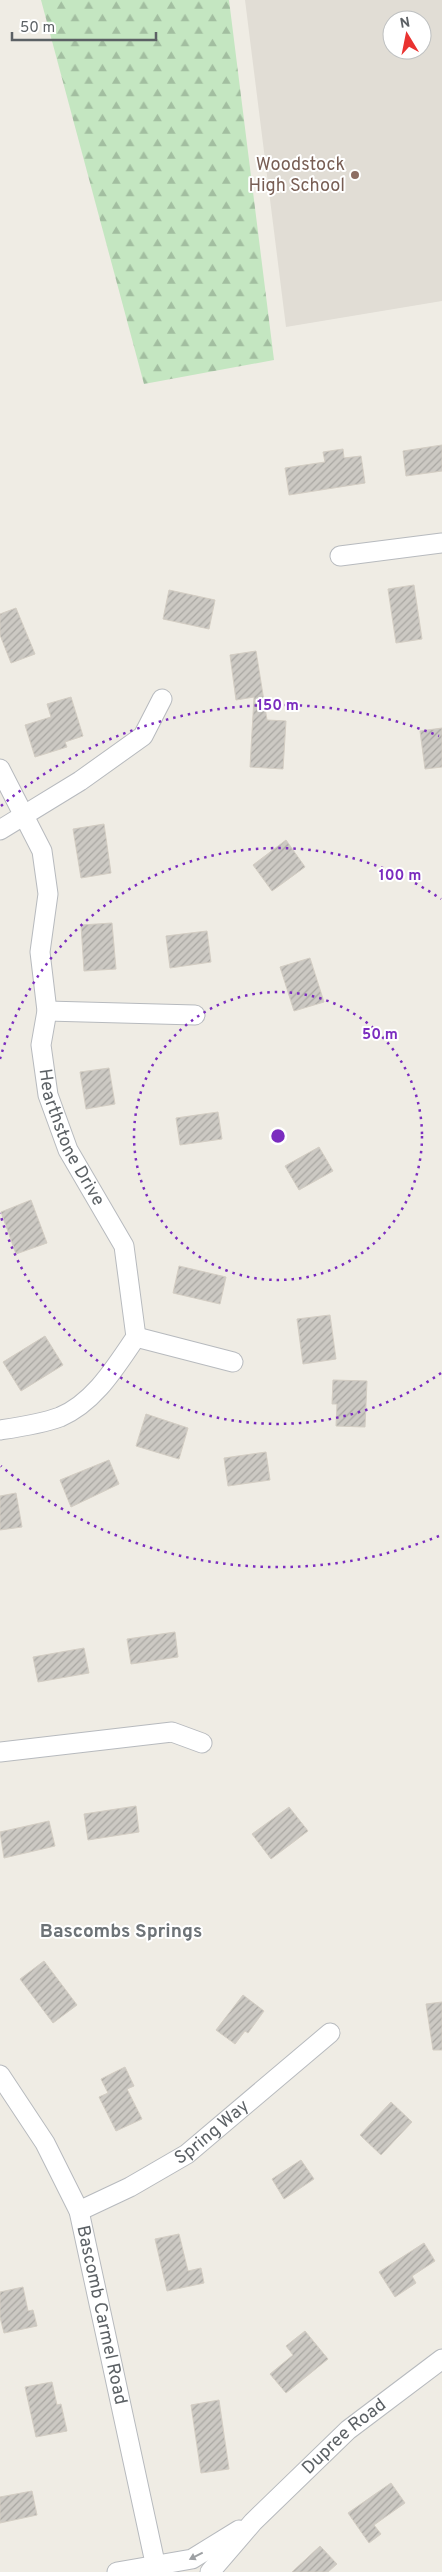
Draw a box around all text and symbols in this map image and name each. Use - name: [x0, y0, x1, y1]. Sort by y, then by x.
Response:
- scale bar: [12, 10, 156, 42]
- north arrow: [382, 10, 432, 60]
- text: N: [399, 14, 411, 33]
- text: 50 m: [20, 19, 55, 38]
- place label: Woodstock High School: [248, 154, 345, 198]
- marker: Woodstock High School: [349, 169, 361, 181]
- text: 150 m: [257, 697, 299, 716]
- text: 100 m: [379, 867, 421, 886]
- text: 50 m: [362, 1026, 398, 1045]
- street label: Hearthstone Drive: [33, 1067, 110, 1210]
- centre of rings: [269, 1127, 287, 1145]
- district label: Bascombs Springs: [40, 1920, 202, 1944]
- street label: Spring Way: [170, 2095, 254, 2170]
- street label: Bascomb Carmel Road: [71, 2223, 132, 2407]
- street label: Dupree Road: [297, 2394, 391, 2480]
- one-way arrow: [189, 2552, 203, 2560]

